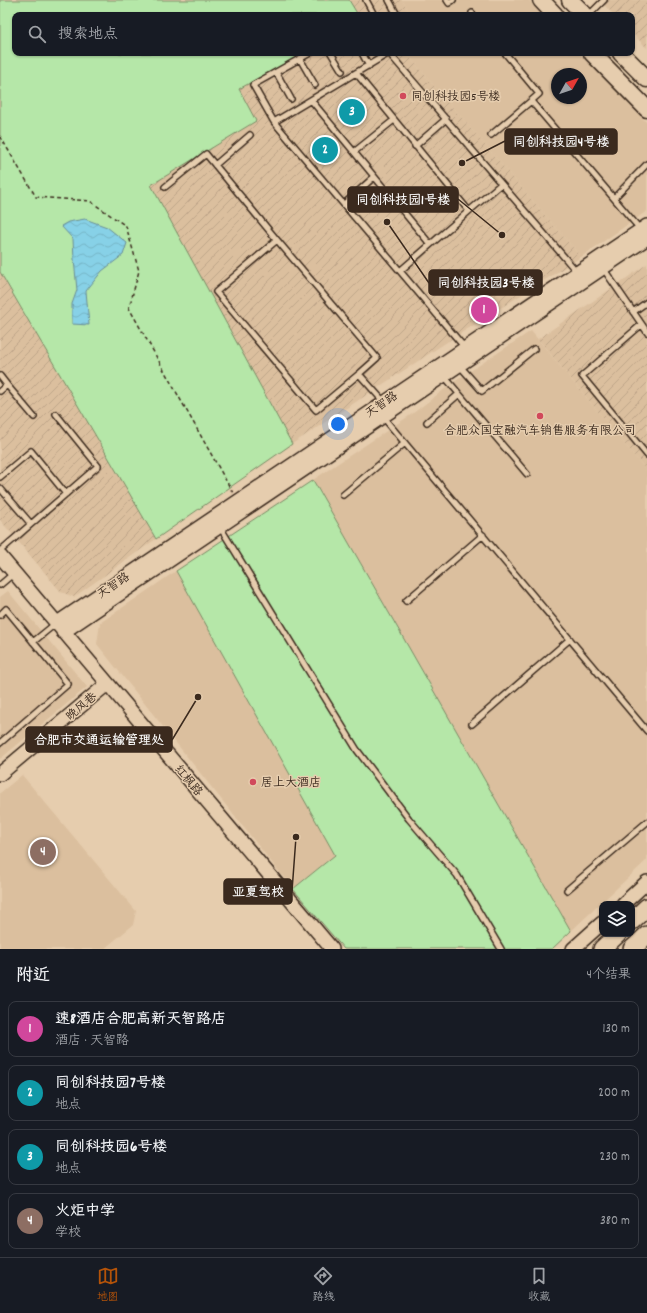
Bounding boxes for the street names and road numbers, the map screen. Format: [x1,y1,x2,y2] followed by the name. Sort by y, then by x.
[362,388,402,422] street label: 天智路
[94,569,134,603] street label: 天智路
[63,689,101,725] street label: 晚风巷
[170,762,206,800] street label: 红枫路

